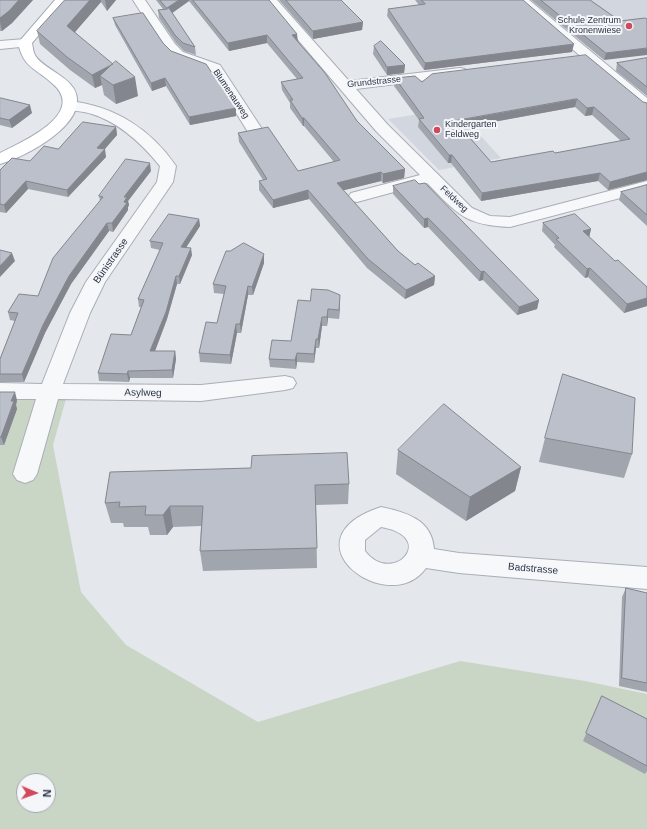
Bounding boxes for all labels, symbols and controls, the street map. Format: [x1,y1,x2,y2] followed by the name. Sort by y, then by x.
[557,16,621,37] place label: Schule Zentrum Kronenwiese
[624,21,634,31] marker: Schule Zentrum Kronenwiese
[211,67,251,121] street label: Blumenauweg
[347,74,401,90] street label: Grundstrasse
[445,120,497,141] place label: Kindergarten Feldweg
[432,125,442,135] marker: Kindergarten Feldweg
[438,183,470,215] street label: Feldweg
[91,236,131,286] street label: Bünistrasse
[124,387,162,399] street label: Asylweg
[508,561,558,577] street label: Badstrasse
[16,773,56,813] north arrow
[41,789,53,798] text: N

